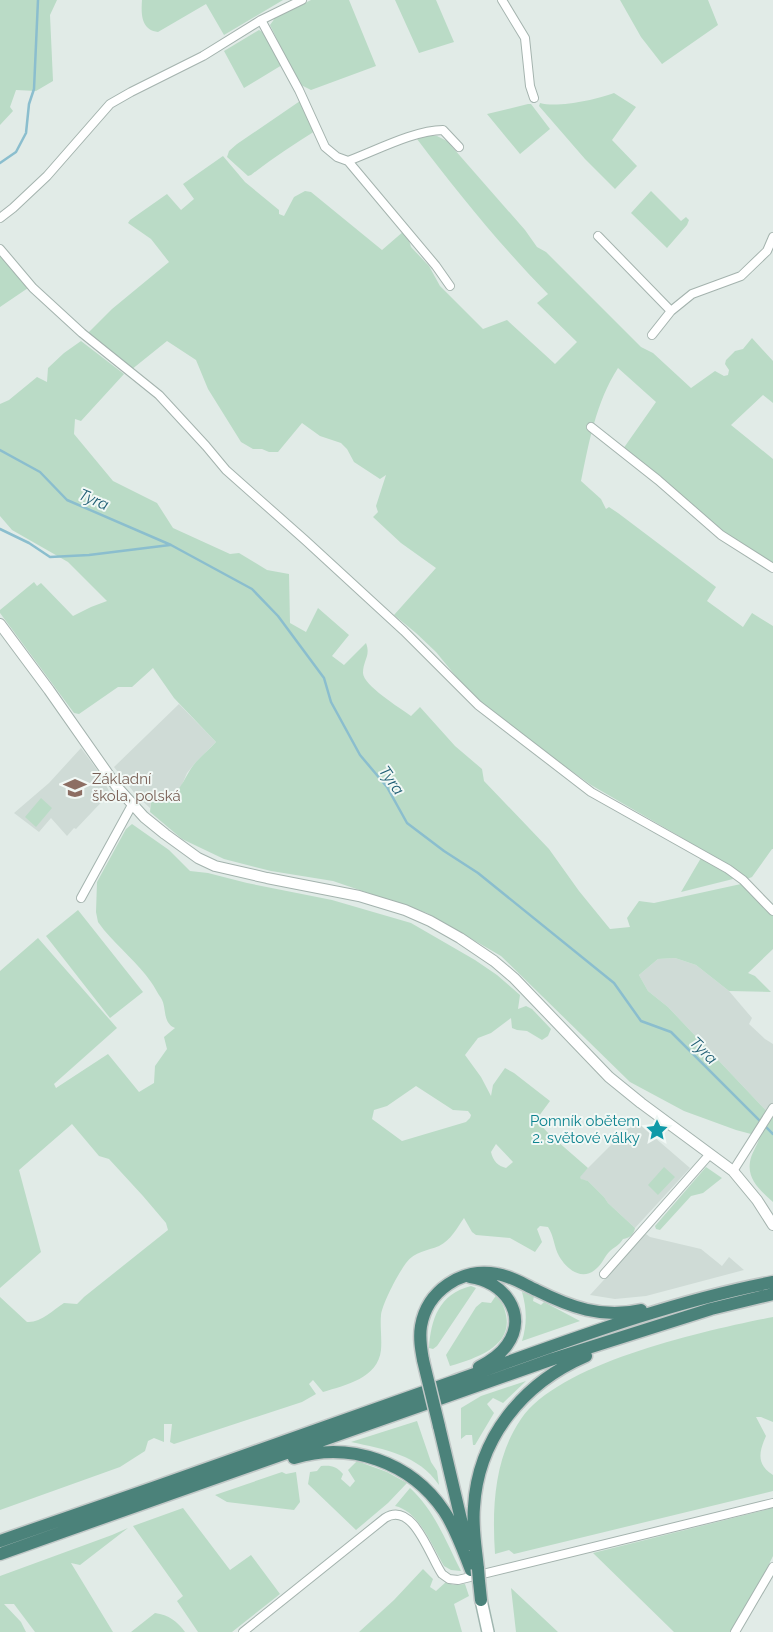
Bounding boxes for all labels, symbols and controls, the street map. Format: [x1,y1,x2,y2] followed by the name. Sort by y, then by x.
[76,485,112,514] water label: Tyra
[375,762,408,799] water label: Tyra
[92,770,181,805] place label: Základní škola, polská
[62,775,88,801] school or university icon: Základní škola, polská
[686,1033,722,1068] water label: Tyra
[530,1112,640,1147] place label: Pomník obětem 2. světové války
[644,1117,670,1143] place icon: Pomník obětem 2. světové války

